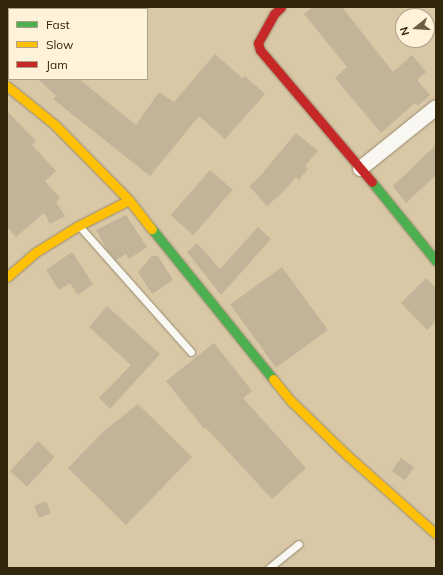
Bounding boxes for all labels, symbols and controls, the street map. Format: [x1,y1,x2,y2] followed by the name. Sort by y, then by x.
[8,8,148,80] legend
[395,8,435,48] north arrow
[46,17,70,32] text: Fast
[397,25,412,37] text: N
[46,37,74,52] text: Slow
[46,57,68,72] text: Jam

